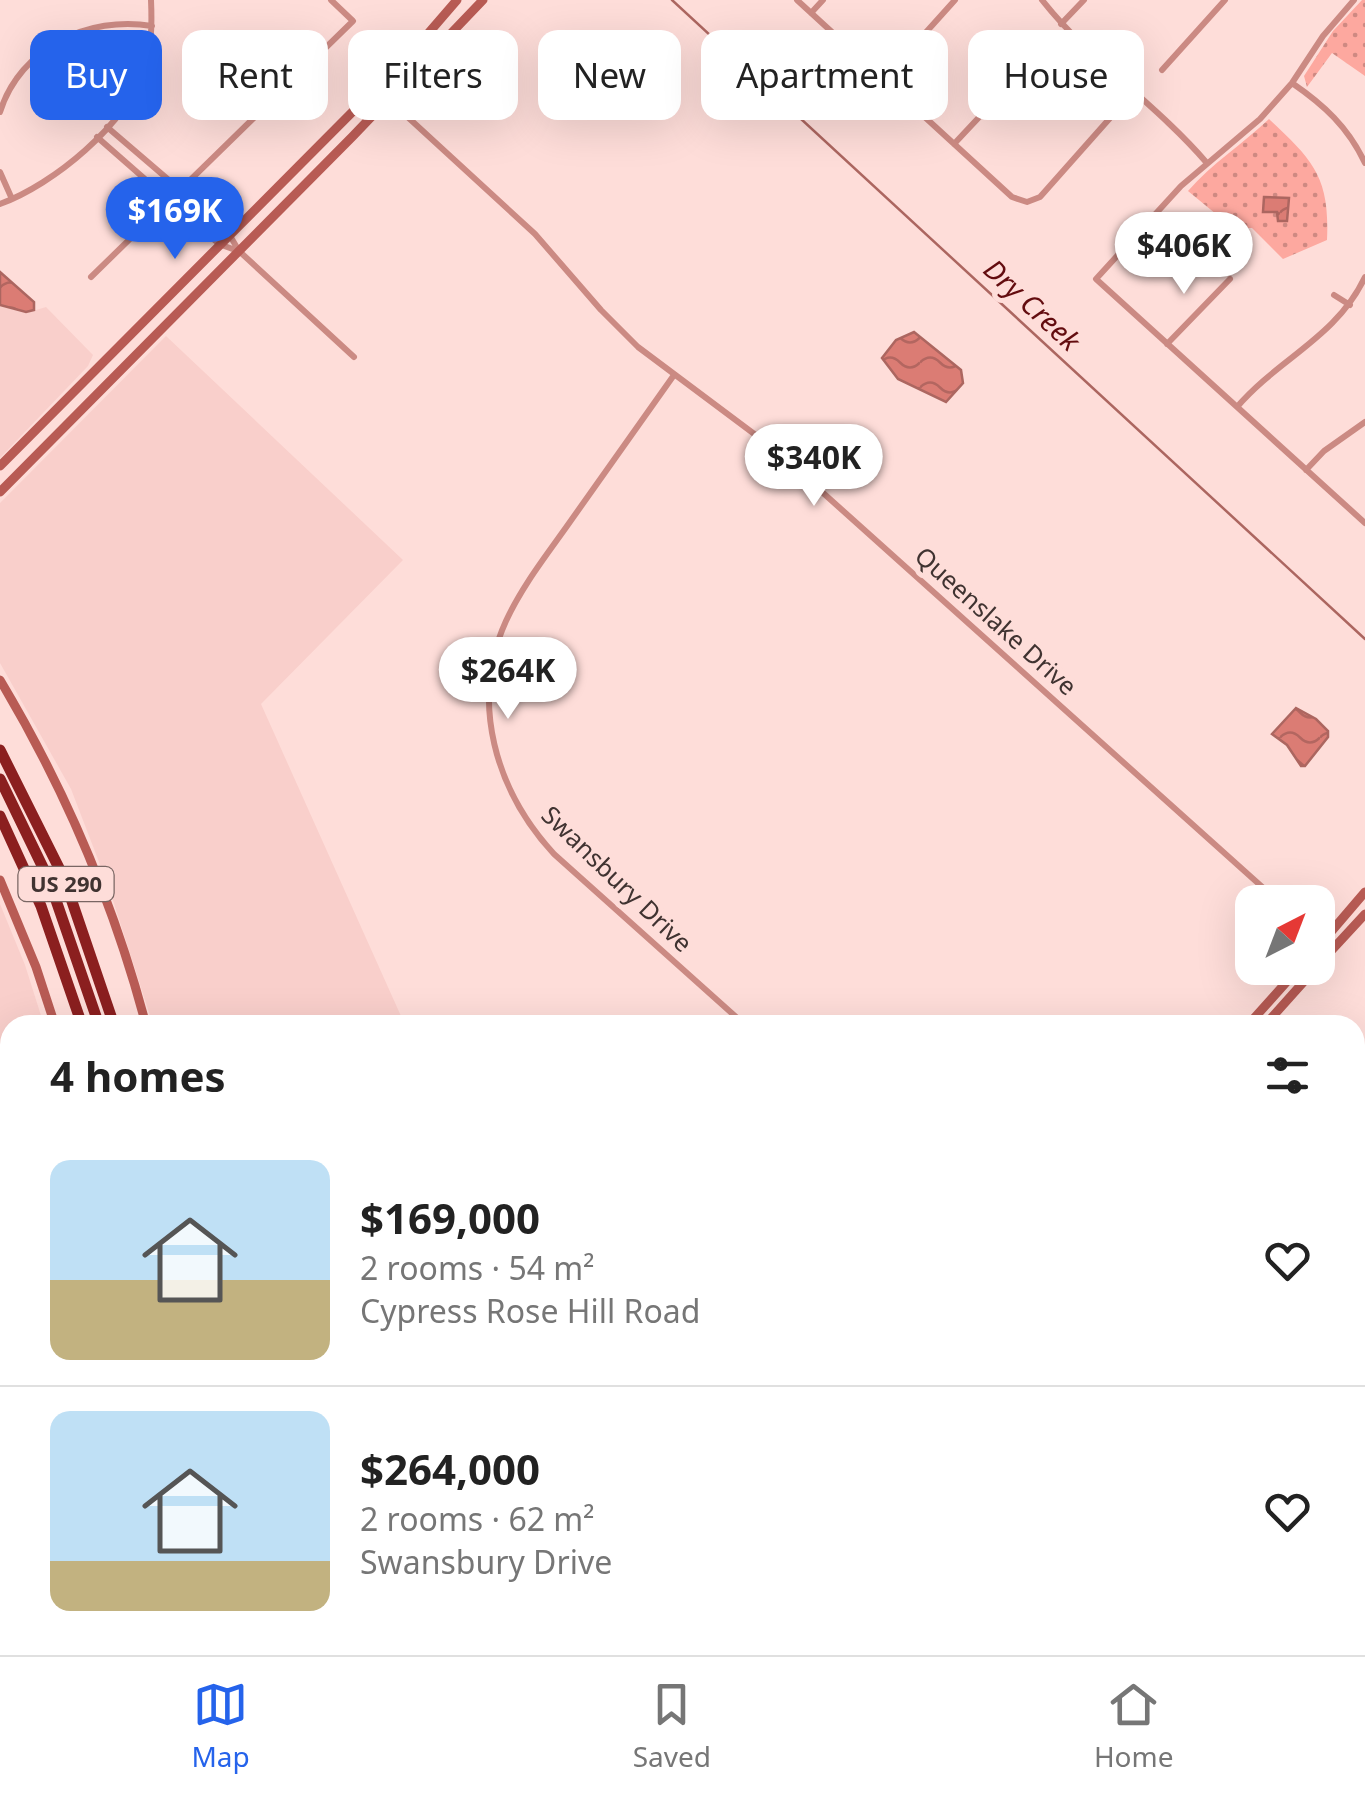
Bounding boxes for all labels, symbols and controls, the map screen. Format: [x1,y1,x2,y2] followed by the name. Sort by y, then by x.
[30,30,162,120] chip: Buy
[182,30,328,120] chip: Rent
[348,30,518,120] chip: Filters
[538,30,681,120] chip: New
[701,30,948,120] chip: Apartment
[968,30,1144,120] chip: House
[105,177,245,262] pin: $169K
[128,188,222,231] text: $169K
[1114,212,1254,297] pin: $406K
[1137,223,1231,266] text: $406K
[976,250,1090,360] water label: Dry Creek
[744,424,884,509] pin: $340K
[767,435,861,478] text: $340K
[908,538,1085,702] street label: Queenslake Drive
[438,637,578,722] pin: $264K
[461,648,555,691] text: $264K
[535,798,700,959] street label: Swansbury Drive
[18,867,114,901] road number: US 290
[1235,885,1335,985] north arrow
[1235,885,1335,985] map controls
[50,1047,226,1104] text: 4 homes
[1260,1048,1315,1103] icon: filters
[360,1189,540,1246] text: $169,000
[130,1200,250,1320] icon: home
[1260,1233,1315,1288] icon: heart
[360,1246,594,1289] text: 2 rooms · 54 m²
[360,1289,700,1332] text: Cypress Rose Hill Road
[360,1440,540,1497] text: $264,000
[130,1451,250,1571] icon: home
[1260,1484,1315,1539] icon: heart
[360,1497,594,1540] text: 2 rooms · 62 m²
[360,1540,612,1583] text: Swansbury Drive
[191,1677,250,1775] tab: Map
[633,1677,711,1775] tab: Saved
[1094,1677,1174,1775] tab: Home

